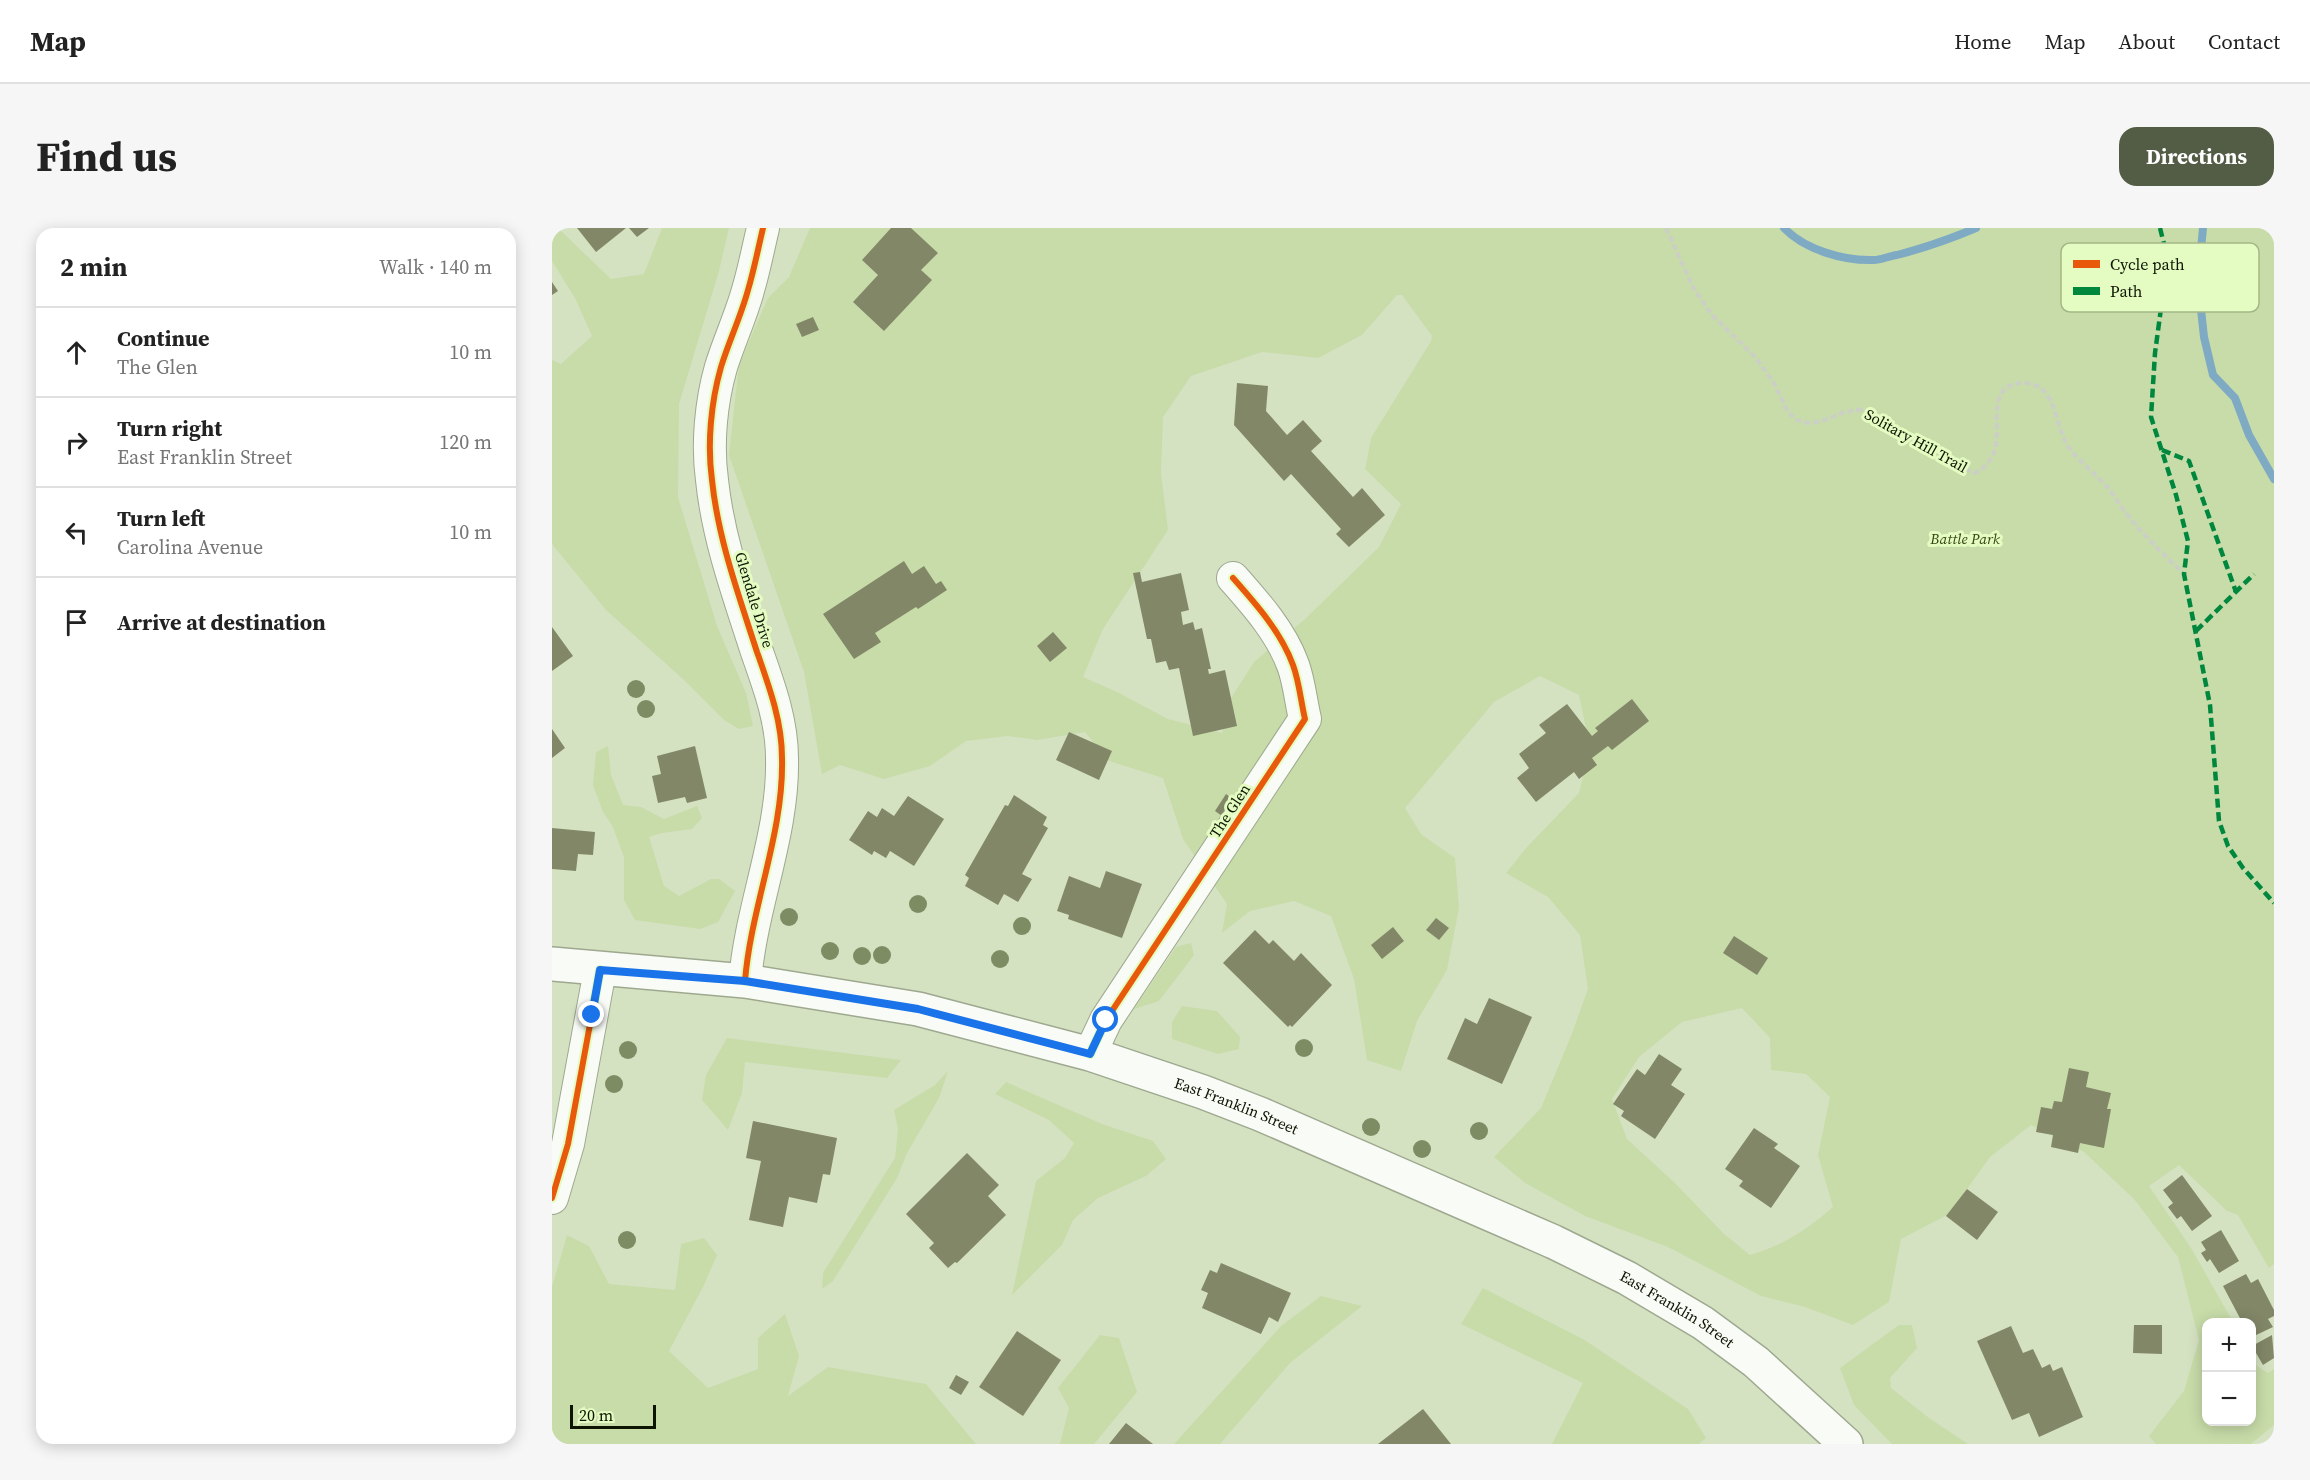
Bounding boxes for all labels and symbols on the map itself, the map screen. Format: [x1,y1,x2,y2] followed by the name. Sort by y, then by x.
[2061,243,2259,312] legend
[2110,253,2185,275] text: Cycle path
[2110,280,2143,302] text: Path
[1861,404,1972,478] street label: Solitary Hill Trail
[1929,528,2001,549] park label: Battle Park
[730,549,779,651] street label: Glendale Drive
[1204,780,1255,842] street label: The Glen
[578,1001,604,1027] route end
[1092,1006,1118,1032] route start
[1172,1072,1302,1139] street label: East Franklin Street
[1616,1265,1739,1353] street label: East Franklin Street
[570,1402,656,1430] scale bar

